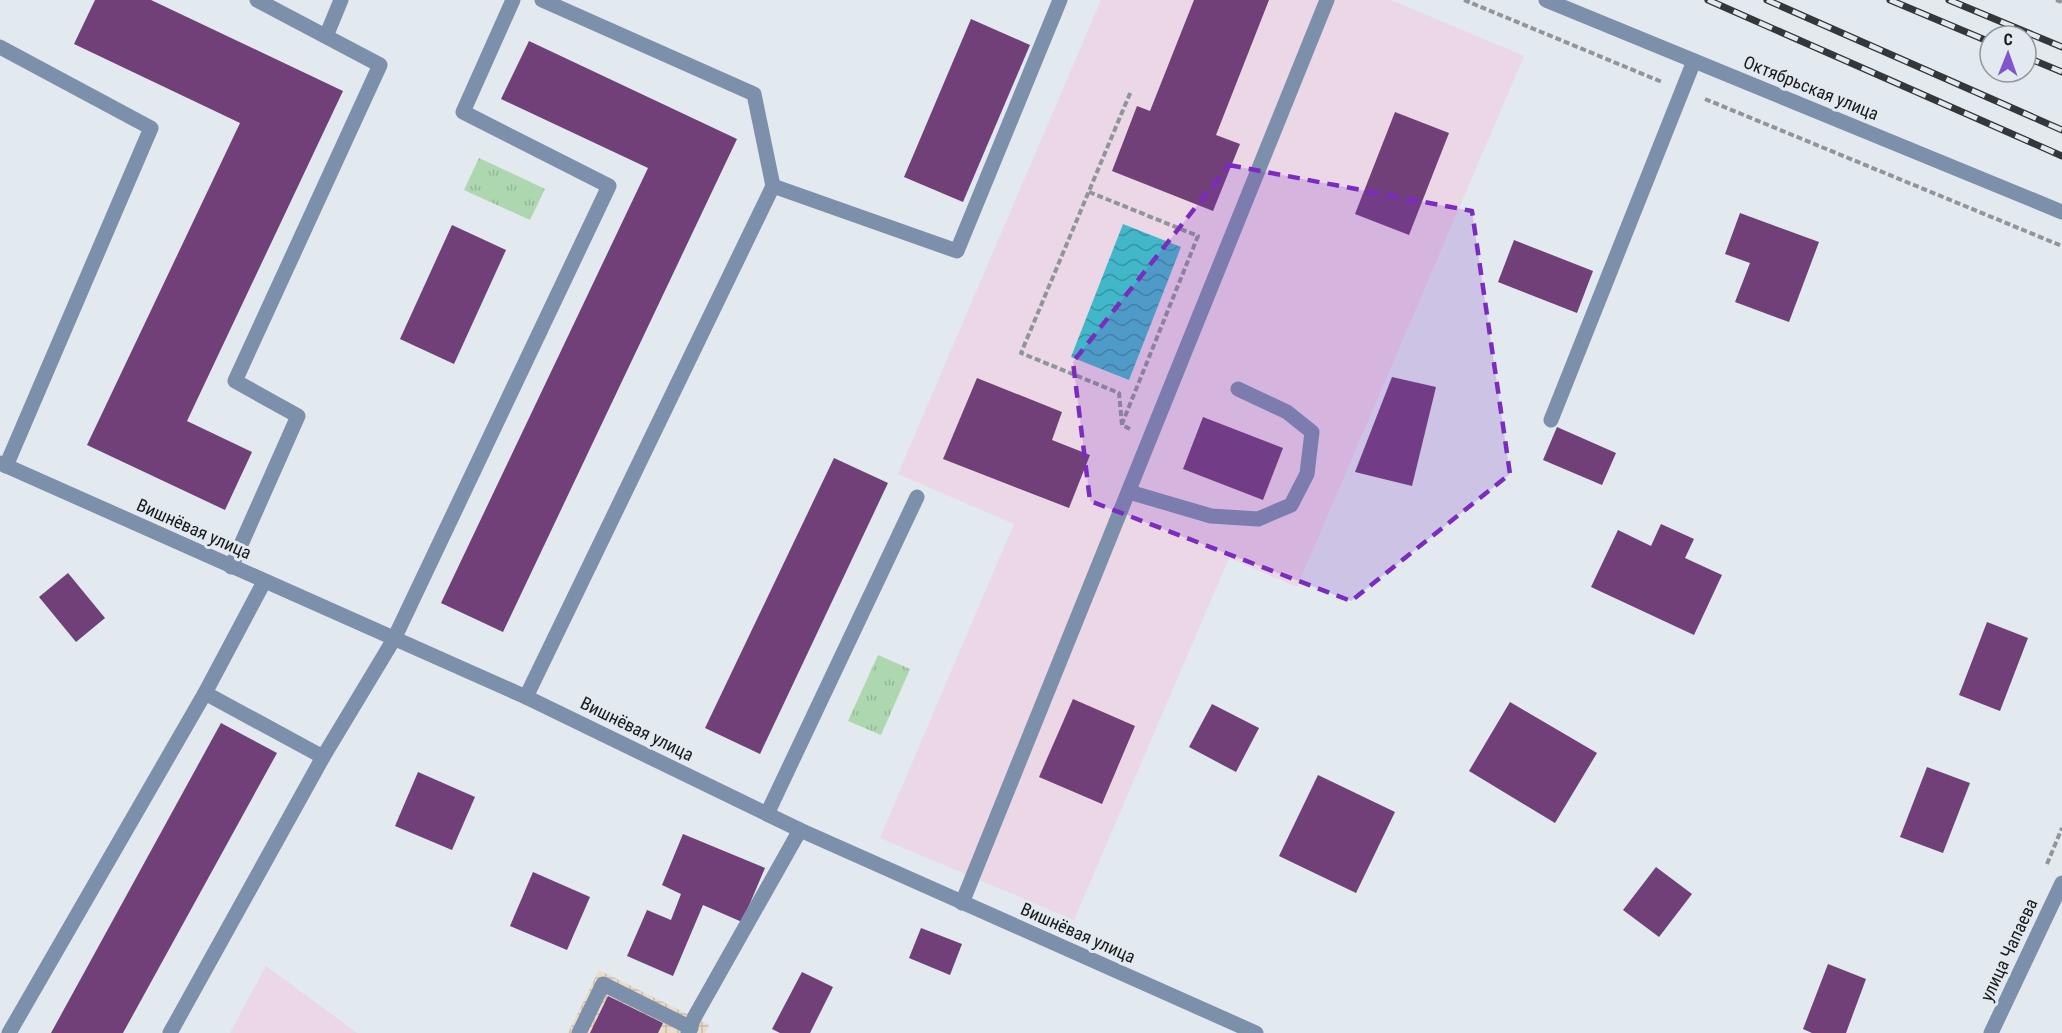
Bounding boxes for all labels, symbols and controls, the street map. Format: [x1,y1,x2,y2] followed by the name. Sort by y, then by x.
[1978,24,2038,84] north arrow
[2004,30,2013,49] text: С
[1741,51,1882,124] street label: Октябрьская улица
[134,494,255,563] street label: Вишнёвая улица
[577,692,697,765] street label: Вишнёвая улица
[1976,895,2042,1005] street label: улица Чапаева
[1018,898,1139,967] street label: Вишнёвая улица

